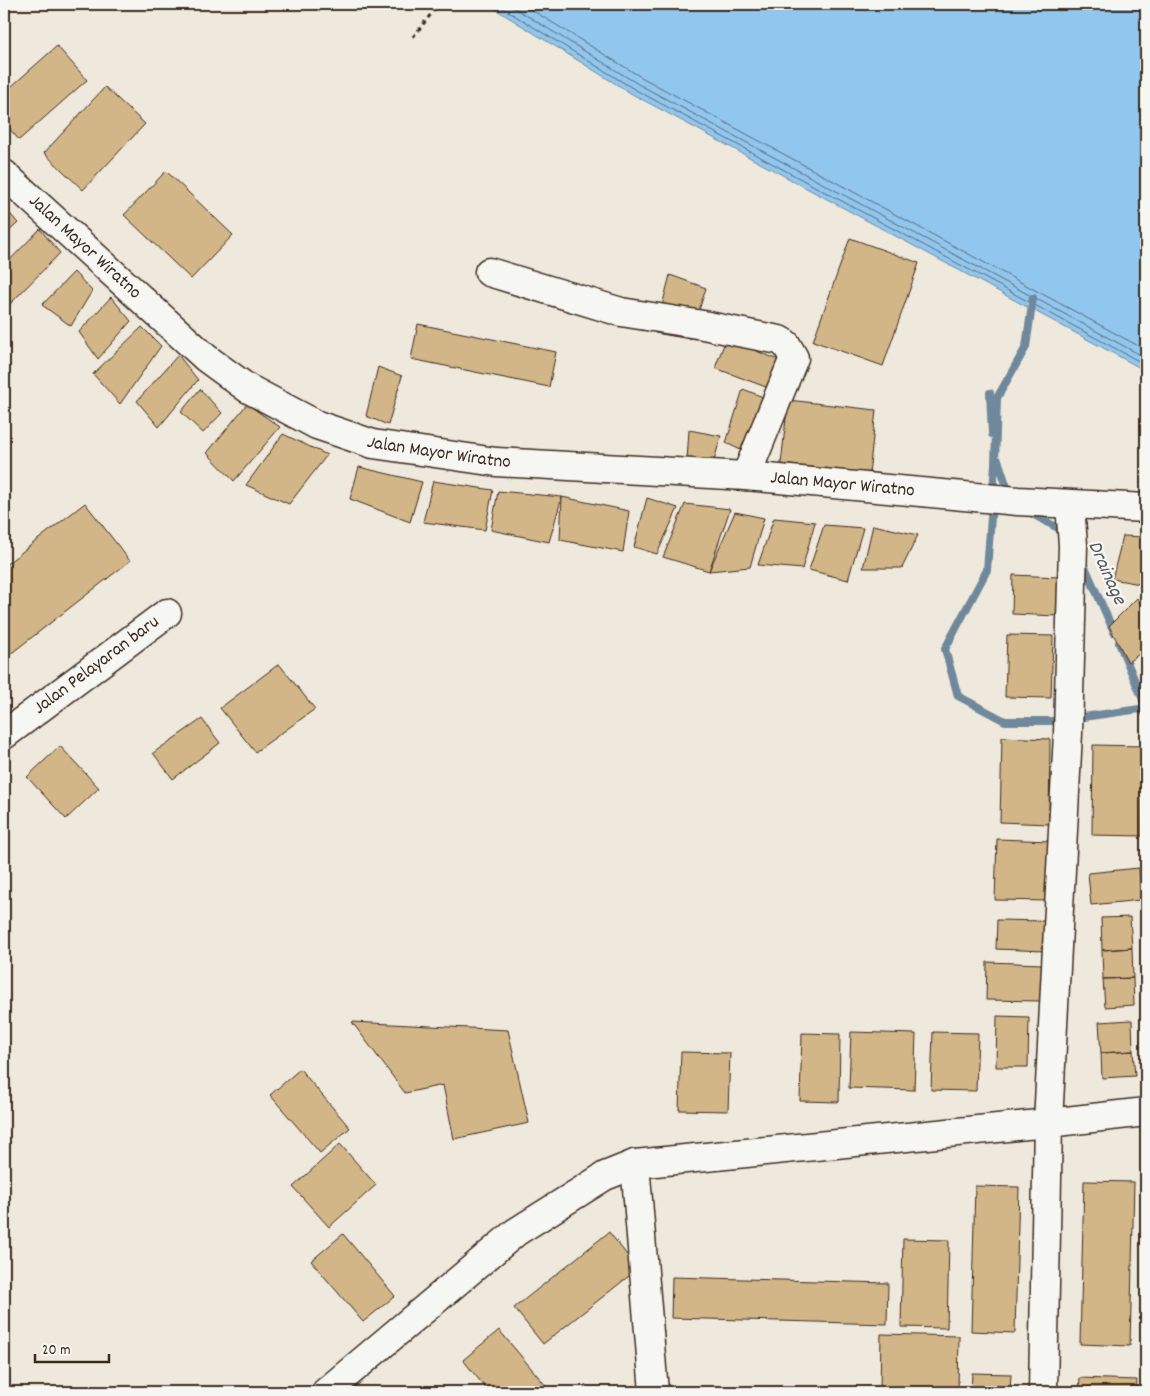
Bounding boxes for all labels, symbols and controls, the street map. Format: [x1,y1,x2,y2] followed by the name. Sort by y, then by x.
[22,189,147,306] street label: Jalan Mayor Wiratno
[363,429,511,476] street label: Jalan Mayor Wiratno
[769,465,916,505] street label: Jalan Mayor Wiratno
[1080,537,1133,610] water label: Drainage
[28,609,165,722] street label: Jalan Pelayaran baru
[35,1331,109,1363] scale bar
[42,1340,70,1362] text: 20 m

